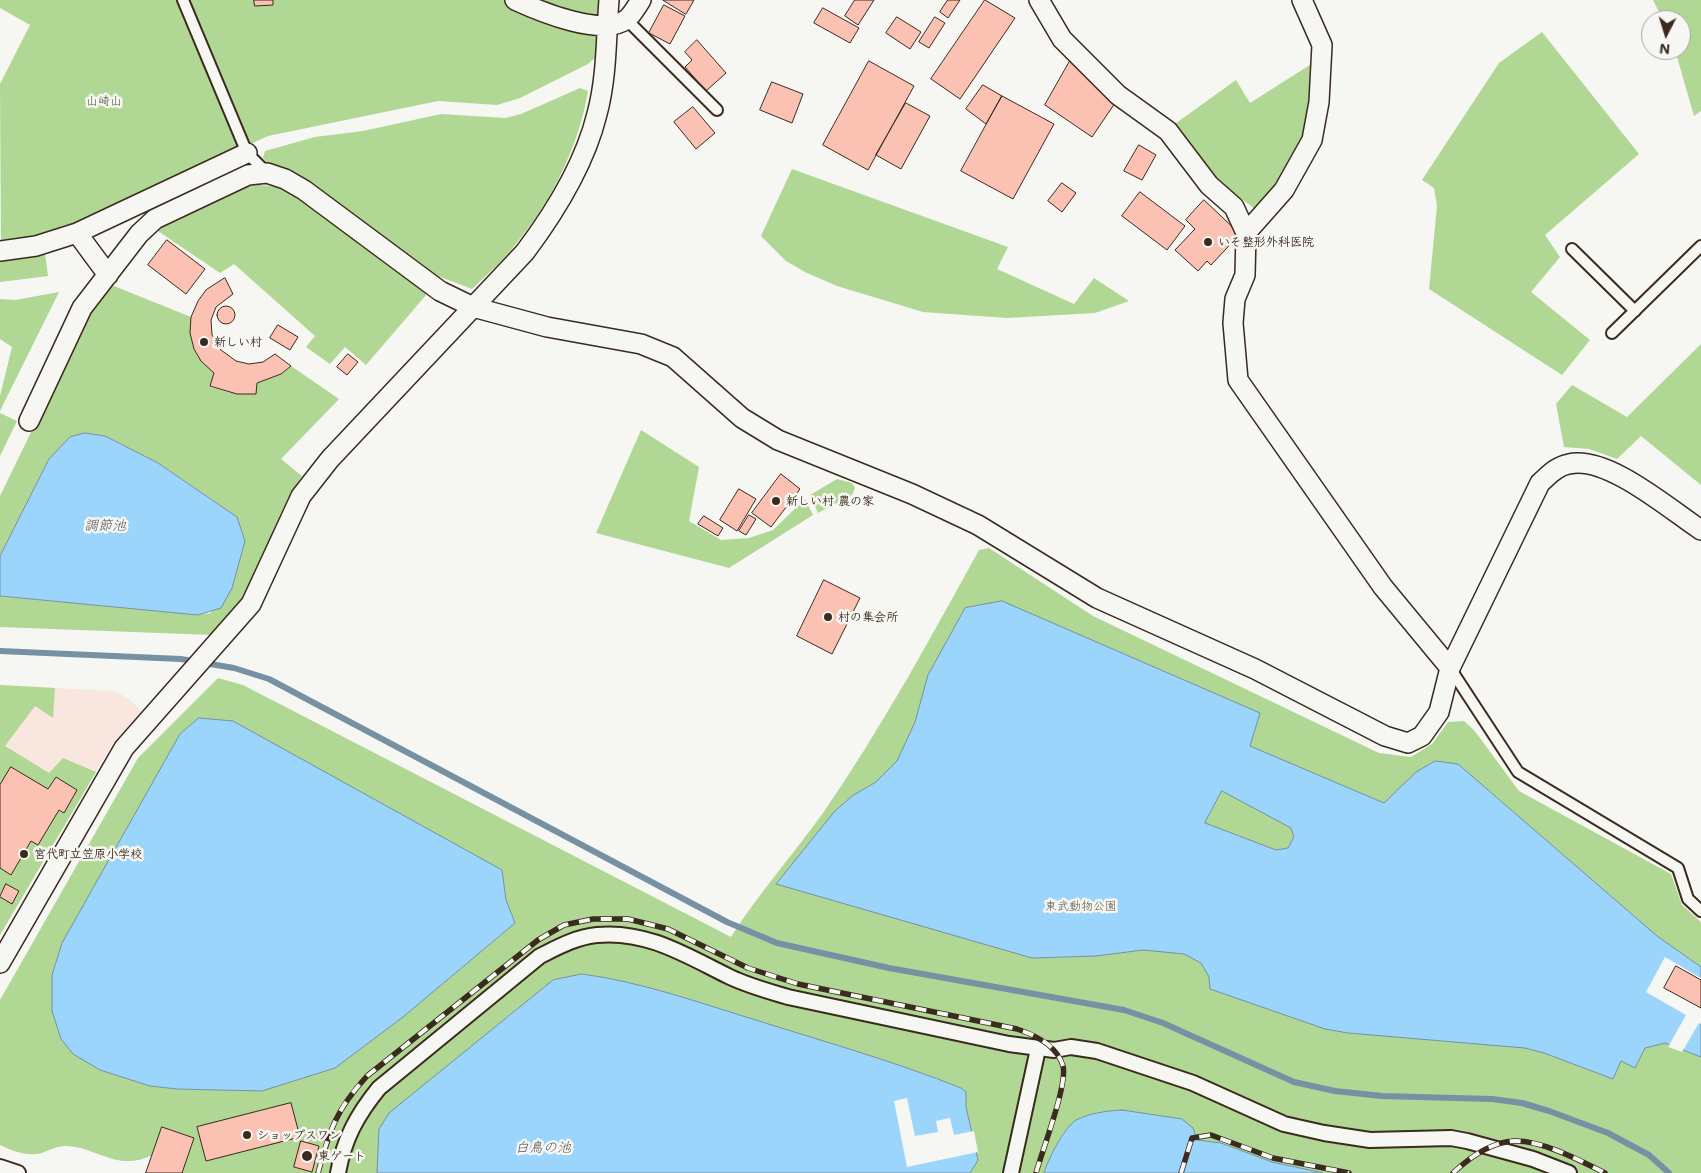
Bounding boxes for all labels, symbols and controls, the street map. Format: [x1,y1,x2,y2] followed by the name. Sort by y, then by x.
[1641,10,1691,60] north arrow
[1659,40,1671,59] text: N
[86,94,122,108] park label: 山崎山
[1218,235,1314,249] place label: いそ整形外科医院
[1202,236,1214,248] marker: いそ整形外科医院
[214,335,262,349] place label: 新しい村
[198,336,210,348] marker: 新しい村
[786,494,874,508] place label: 新しい村 農の家
[770,495,782,507] marker: 新しい村 農の家
[84,518,126,534] water label: 調節池
[838,610,898,624] place label: 村の集会所
[822,611,834,623] marker: 村の集会所
[34,847,142,861] place label: 宮代町立笠原小学校
[18,848,30,860] marker: 宮代町立笠原小学校
[1045,899,1117,913] park label: 東武動物公園
[257,1128,341,1142] place label: ショップスワン
[241,1129,253,1141] marker: ショップスワン
[515,1140,571,1156] water label: 白鳥の池
[300,1149,314,1163] marker: 東ゲート
[318,1149,366,1163] place label: 東ゲート

